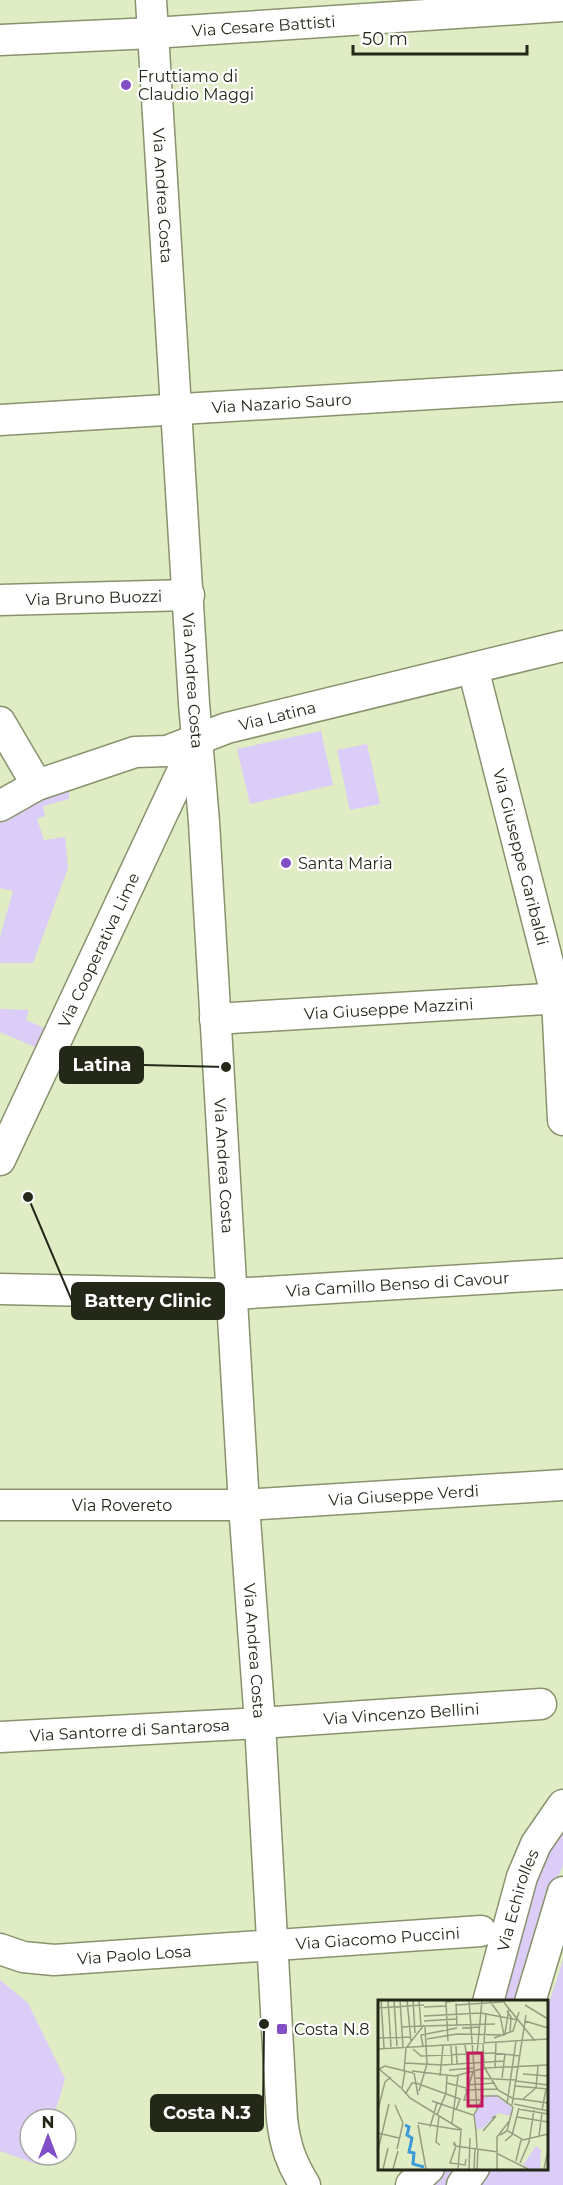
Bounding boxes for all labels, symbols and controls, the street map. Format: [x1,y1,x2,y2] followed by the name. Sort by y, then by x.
[191,12,336,40] street label: Via Cesare Battisti
[353,18,527,56] scale bar
[362,28,408,50] text: 50 m
[138,67,254,104] place label: Fruttiamo di Claudio Maggi
[119,78,133,92] marker: Fruttiamo di Claudio Maggi
[149,127,177,264] street label: Via Andrea Costa
[211,389,352,417] street label: Via Nazario Sauro
[25,586,163,609] street label: Via Bruno Buozzi
[179,612,207,749] street label: Via Andrea Costa
[237,697,318,734] street label: Via Latina
[490,767,553,947] street label: Via Giuseppe Garibaldi
[298,854,393,873] place label: Santa Maria
[279,856,293,870] marker: Santa Maria
[54,869,143,1030] street label: Via Cooperativa Lime
[303,994,474,1023] street label: Via Giuseppe Mazzini
[60,1047,143,1083] callout: Latina
[73,1054,131,1076] text: Latina
[211,1097,238,1234] street label: Via Andrea Costa
[285,1268,510,1300] street label: Via Camillo Benso di Cavour
[72,1283,224,1319] callout: Battery Clinic
[84,1290,212,1312] text: Battery Clinic
[328,1481,480,1509] street label: Via Giuseppe Verdi
[72,1496,172,1515] street label: Via Rovereto
[240,1582,269,1719] street label: Via Andrea Costa
[323,1699,480,1728] street label: Via Vincenzo Bellini
[29,1715,230,1745] street label: Via Santorre di Santarosa
[493,1846,542,1953] street label: Via Echirolles
[295,1923,461,1953] street label: Via Giacomo Puccini
[76,1941,192,1968] street label: Via Paolo Losa
[378,2000,548,2170] inset map
[294,2020,369,2039] place label: Costa N.8
[275,2022,289,2036] marker: Costa N.8
[151,2095,263,2131] callout: Costa N.3
[163,2102,251,2124] text: Costa N.3
[18,2107,78,2167] north arrow
[42,2113,54,2132] text: N

